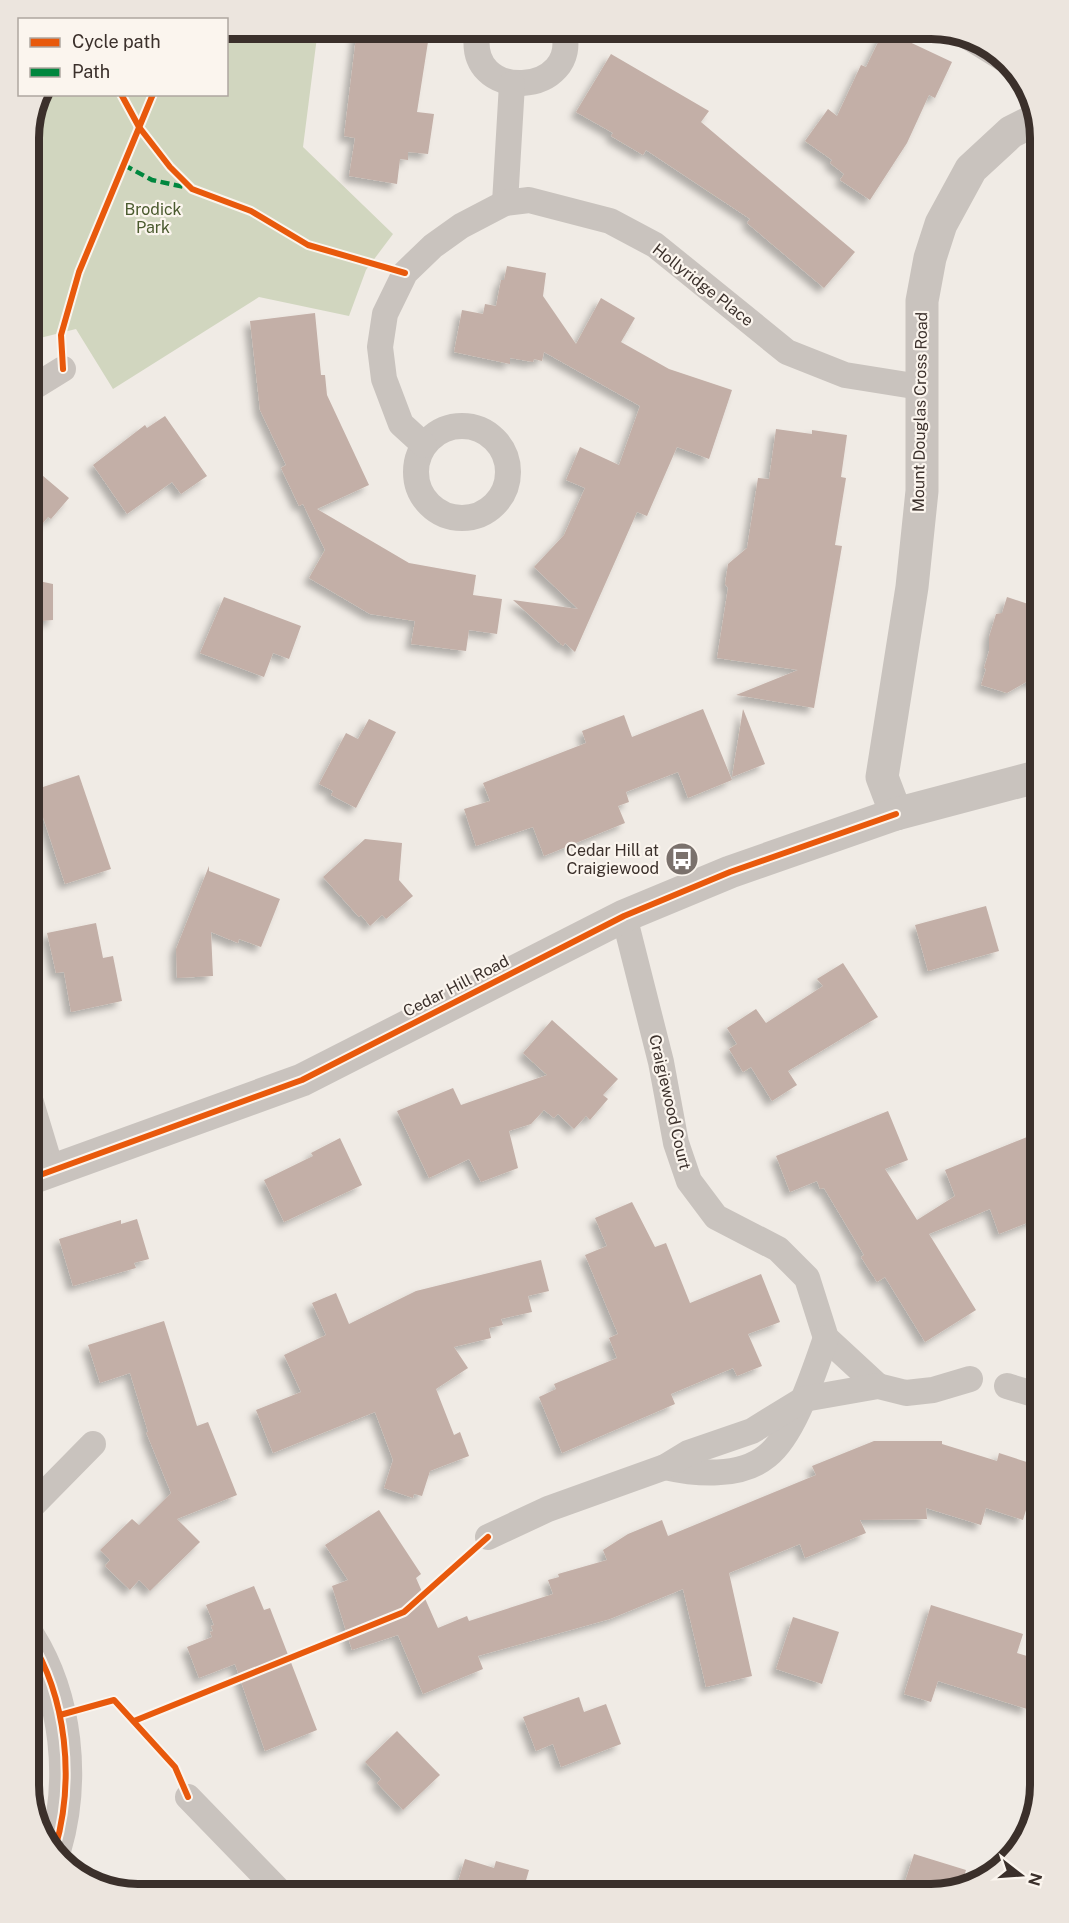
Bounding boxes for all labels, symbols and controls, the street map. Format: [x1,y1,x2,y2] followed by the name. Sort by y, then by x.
[18,18,228,96] legend
[72,31,161,52] text: Cycle path
[72,61,110,82] text: Path
[124,200,182,237] park label: Brodick Park
[649,240,757,330] street label: Hollyridge Place
[909,312,931,512] street label: Mount Douglas Cross Road
[566,841,659,878] place label: Cedar Hill at Craigiewood
[664,841,700,877] bus stop icon: Cedar Hill at Craigiewood
[400,951,512,1021] street label: Cedar Hill Road
[645,1033,695,1171] street label: Craigiewood Court
[991,1845,1051,1905] north arrow
[1024,1870,1046,1888] text: N

